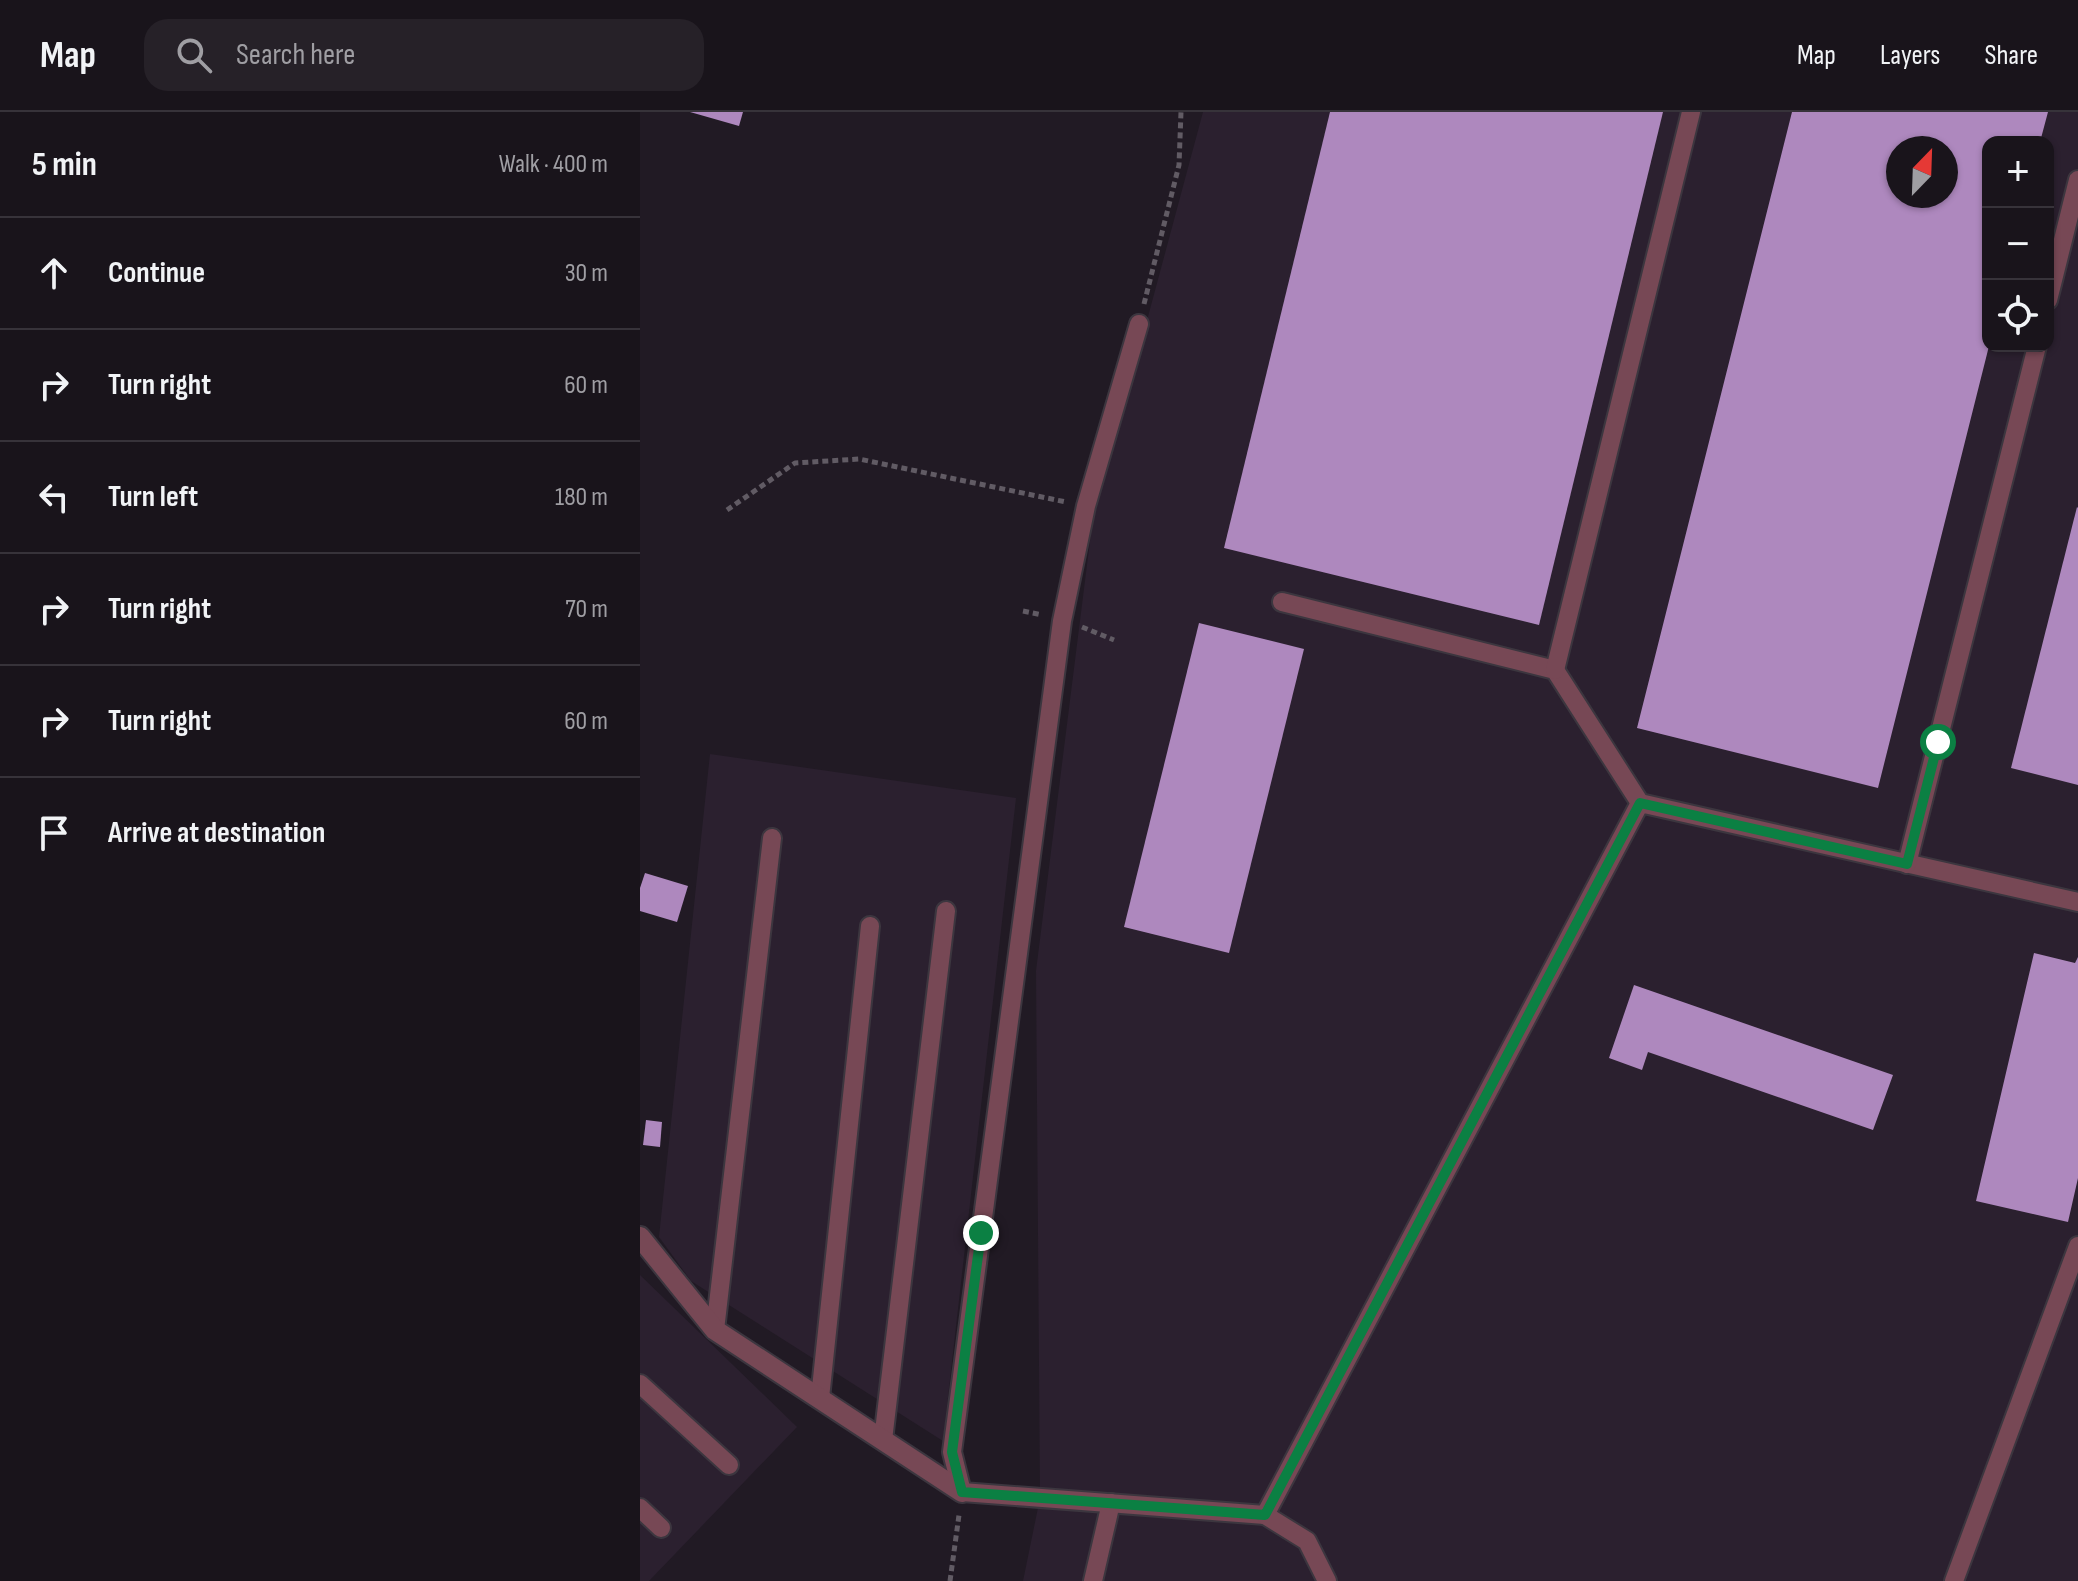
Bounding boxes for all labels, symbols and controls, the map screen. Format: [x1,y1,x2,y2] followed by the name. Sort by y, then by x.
[144,19,704,91] search box
[40,33,96,78] text: Map
[172,33,216,77] icon: search
[236,37,355,73] text: Search here
[1797,39,1836,72] text: Map
[1880,39,1940,72] text: Layers
[1984,39,2038,72] text: Share
[1886,136,1958,208] north arrow
[1982,136,2054,352] map controls
[1982,136,2054,208] button: +
[32,144,97,185] text: 5 min
[499,149,608,180] text: Walk · 400 m
[1982,208,2054,280] button: −
[32,251,76,295] icon: ahead
[108,255,205,291] text: Continue
[565,258,608,289] text: 30 m
[1982,280,2054,352] button: locate
[32,363,76,407] icon: right
[108,367,211,403] text: Turn right
[564,370,608,401] text: 60 m
[32,475,76,519] icon: left
[108,479,198,515] text: Turn left
[555,482,608,513] text: 180 m
[32,587,76,631] icon: right
[108,591,211,627] text: Turn right
[565,594,608,625] text: 70 m
[32,699,76,743] icon: right
[108,703,211,739] text: Turn right
[564,706,608,737] text: 60 m
[1920,724,1956,760] route start
[32,811,76,855] icon: arrive
[108,815,325,851] text: Arrive at destination
[963,1215,999,1251] route end

